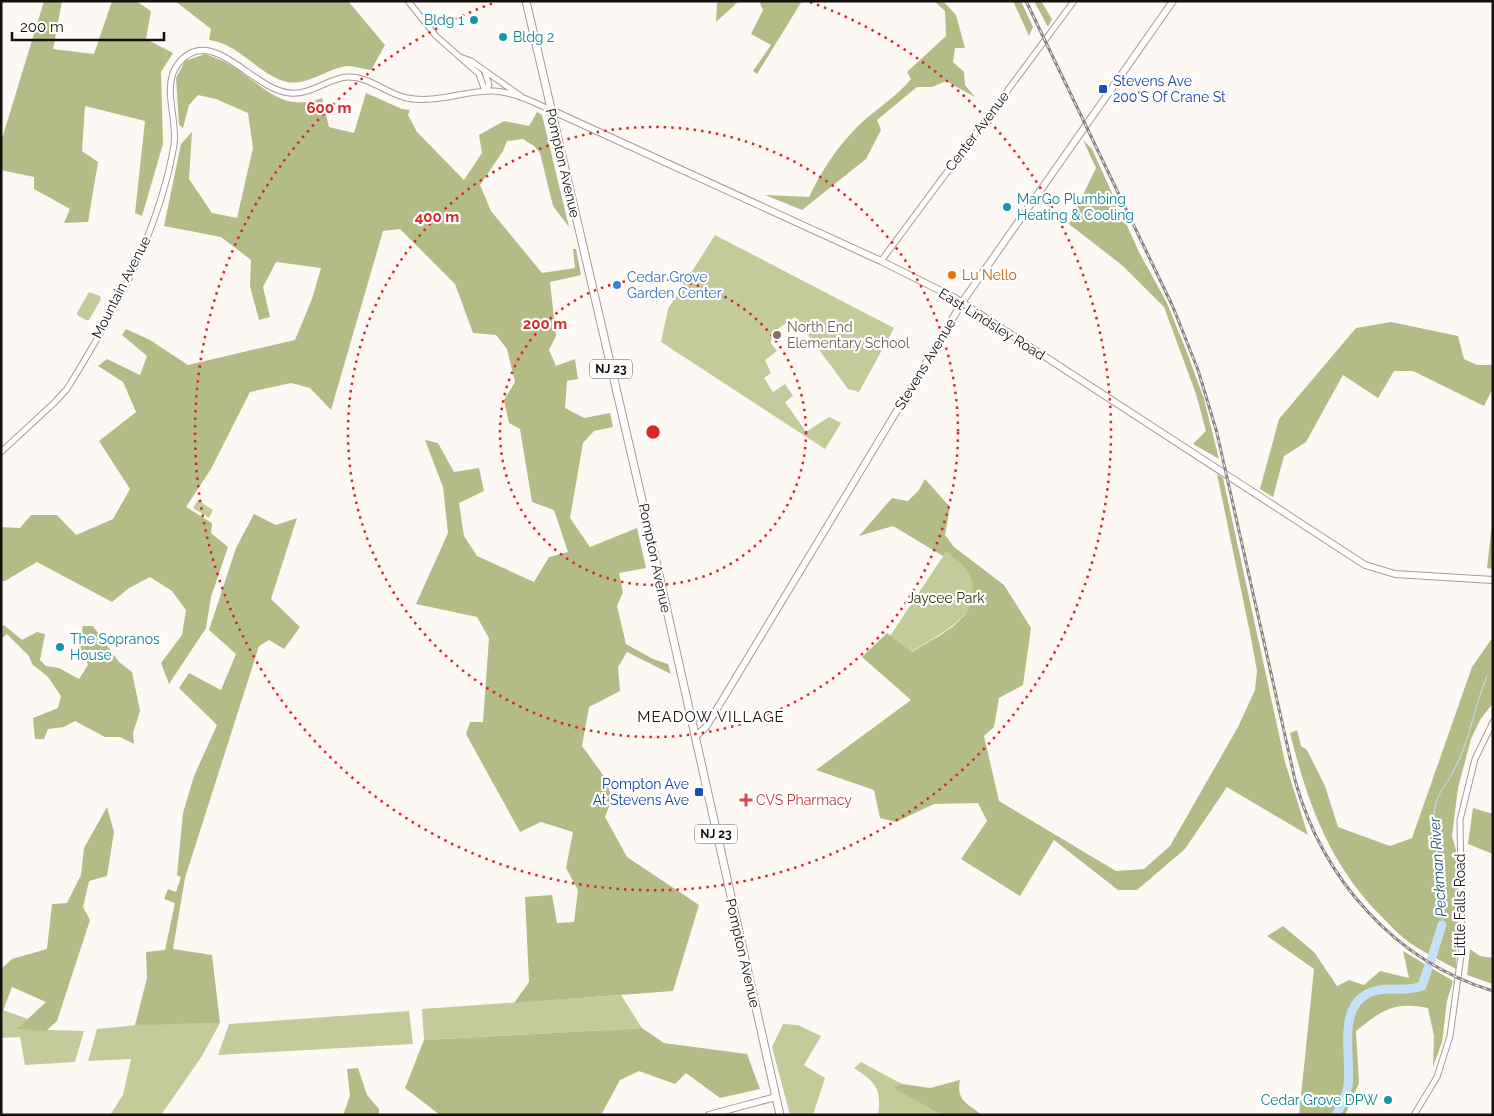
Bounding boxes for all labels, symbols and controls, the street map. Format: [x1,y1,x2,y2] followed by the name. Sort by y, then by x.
[12,10,165,42] scale bar
[424,12,464,28] place label: Bldg 1
[468,14,480,26] marker: Bldg 1
[20,18,64,36] text: 200 m
[513,29,554,45] place label: Bldg 2
[497,31,509,43] marker: Bldg 2
[1113,73,1226,105] place label: Stevens Ave 200'S Of Crane St
[1097,83,1109,95] marker: Stevens Ave 200'S Of Crane St
[942,88,1012,174] street label: Center Avenue
[306,99,352,117] text: 600 m
[543,107,583,219] street label: Pompton Avenue
[1017,191,1134,223] place label: MarGo Plumbing Heating & Cooling
[1001,201,1013,213] marker: MarGo Plumbing Heating & Cooling
[415,208,459,226] text: 400 m
[88,233,154,341] street label: Mountain Avenue
[962,267,1017,283] place label: Lu Nello
[627,269,722,301] place label: Cedar Grove Garden Center
[946,269,958,281] marker: Lu Nello
[611,279,623,291] marker: Cedar Grove Garden Center
[936,285,1048,363] street label: East Lindsley Road
[523,315,567,333] text: 200 m
[891,315,959,413] street label: Stevens Avenue
[787,319,910,351] place label: North End Elementary School
[771,329,783,341] marker: North End Elementary School
[590,359,632,378] road number: NJ 23
[644,423,662,441] centre of rings
[636,502,674,614] street label: Pompton Avenue
[907,590,985,606] park label: Jaycee Park
[70,631,160,663] place label: The Sopranos House
[54,641,66,653] marker: The Sopranos House
[637,708,785,726] district label: MEADOW VILLAGE
[593,776,689,808] place label: Pompton Ave At Stevens Ave
[693,786,705,798] marker: Pompton Ave At Stevens Ave
[756,792,852,808] place label: CVS Pharmacy
[740,794,752,806] marker: CVS Pharmacy
[1425,816,1450,918] water label: Peckman River
[695,824,737,844] road number: NJ 23
[1452,854,1468,956] street label: Little Falls Road
[723,897,763,1009] street label: Pompton Avenue
[1261,1092,1378,1108] place label: Cedar Grove DPW
[1382,1094,1394,1106] marker: Cedar Grove DPW

